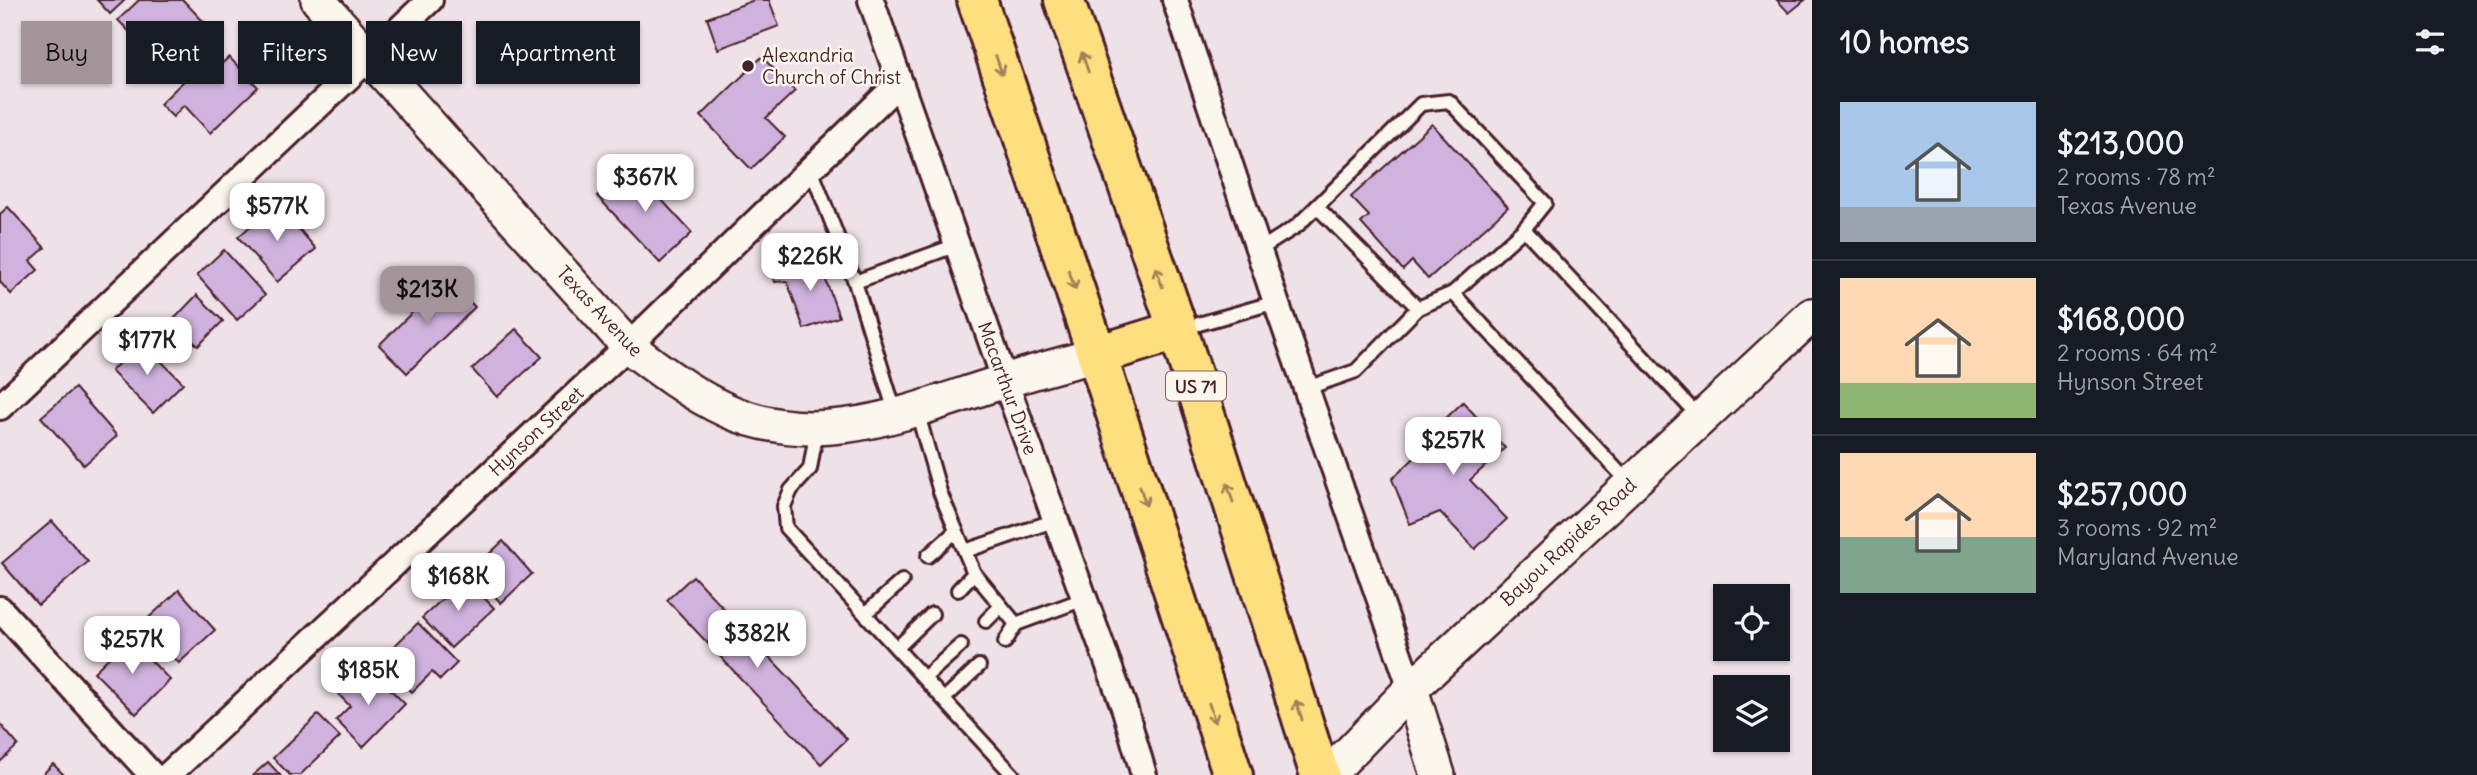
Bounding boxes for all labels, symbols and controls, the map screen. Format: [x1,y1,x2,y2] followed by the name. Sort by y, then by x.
[21,21,112,84] chip: Buy
[126,21,224,84] chip: Rent
[238,21,352,84] chip: Filters
[366,21,462,84] chip: New
[476,21,640,84] chip: Apartment
[1840,23,1969,61] text: 10 homes
[2411,23,2449,61] icon: filters
[762,43,901,89] place label: Alexandria Church of Christ
[1078,51,1091,73] one-way arrow
[994,53,1006,75] one-way arrow
[740,58,756,74] marker: Alexandria Church of Christ
[2057,124,2185,162] text: $213,000
[1896,130,1980,214] icon: home
[596,154,694,214] pin: $367K
[613,162,677,191] text: $367K
[2057,162,2216,191] text: 2 rooms · 78 m²
[228,184,326,243] pin: $577K
[246,191,308,220] text: $577K
[2057,191,2197,220] text: Texas Avenue
[761,233,859,293] pin: $226K
[777,241,843,270] text: $226K
[552,261,648,361] street label: Texas Avenue
[378,266,476,326] pin: $213K
[1152,267,1164,289] one-way arrow
[1067,269,1079,291] one-way arrow
[396,274,458,303] text: $213K
[2057,300,2185,338] text: $168,000
[1896,306,1980,390] icon: home
[98,318,196,377] pin: $177K
[973,318,1043,458] street label: Macarthur Drive
[118,325,176,354] text: $177K
[2057,338,2218,367] text: 2 rooms · 64 m²
[2057,367,2203,396] text: Hynson Street
[1166,372,1226,400] road number: US 71
[484,381,588,481] street label: Hynson Street
[1404,418,1502,477] pin: $257K
[1421,425,1485,454] text: $257K
[1495,473,1641,611] street label: Bayou Rapides Road
[2057,475,2188,513] text: $257,000
[1896,481,1980,565] icon: home
[1223,483,1235,505] one-way arrow
[1137,485,1150,507] one-way arrow
[2057,513,2217,542] text: 3 rooms · 92 m²
[2057,542,2239,571] text: Maryland Avenue
[409,554,507,613] pin: $168K
[427,561,489,590] text: $168K
[1713,584,1790,752] map controls
[1713,584,1790,661] button: locate
[708,610,806,670] pin: $382K
[83,616,181,676] pin: $257K
[724,618,790,647] text: $382K
[100,624,164,653] text: $257K
[319,648,417,707] pin: $185K
[337,655,399,684] text: $185K
[1713,675,1790,752] button: layers
[1292,699,1305,721] one-way arrow
[1207,702,1220,724] one-way arrow

